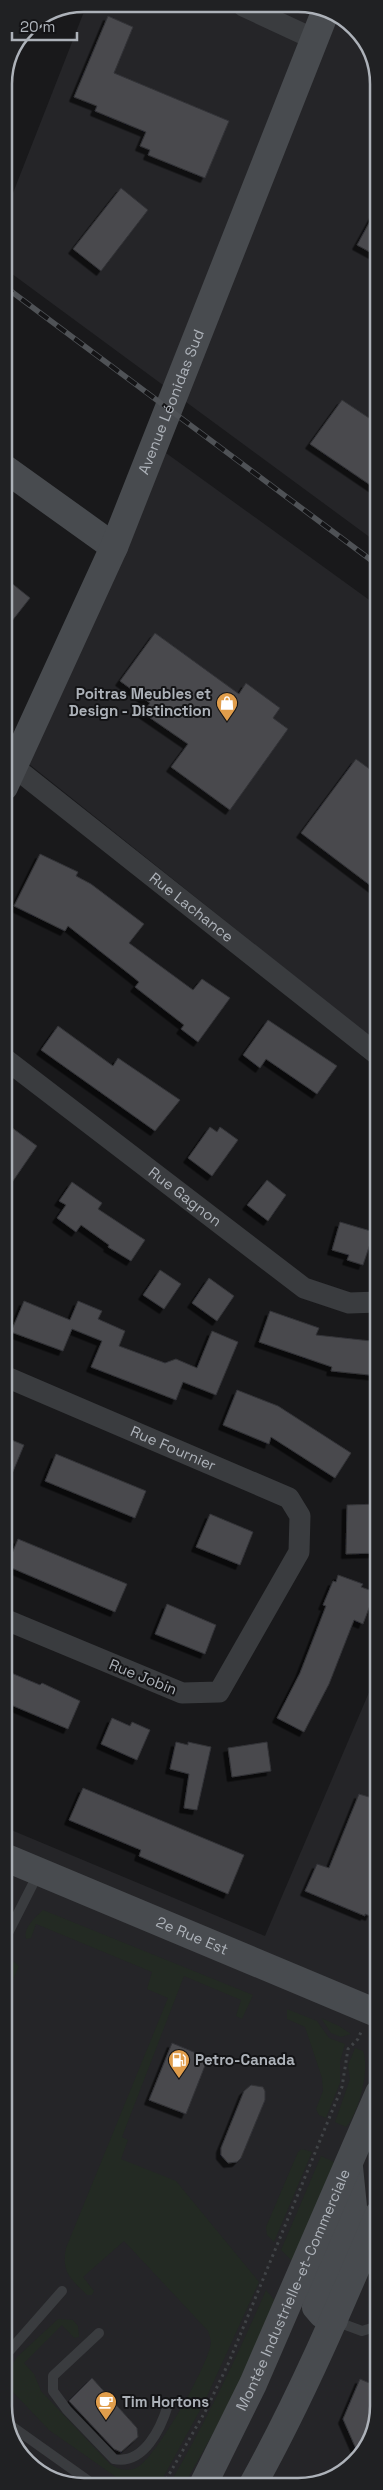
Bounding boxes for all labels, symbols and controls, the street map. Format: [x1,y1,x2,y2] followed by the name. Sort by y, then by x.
[12,10,78,42] scale bar
[20,17,55,36] text: 20 m
[134,327,208,477] street label: Avenue Léonidas Sud
[69,684,211,720] place label: Poitras Meubles et Design - Distinction
[215,691,239,722] shop icon: Poitras Meubles et Design - Distinction
[146,868,238,946] street label: Rue Lachance
[145,1162,226,1230] street label: Rue Gagnon
[128,1421,219,1475] street label: Rue Fournier
[106,1654,180,1699] street label: Rue Jobin
[154,1912,231,1959] street label: 2e Rue Est
[167,2048,191,2079] fuel station icon: Petro-Canada
[195,2050,295,2069] place label: Petro-Canada
[231,2166,354,2414] street label: Montée Industrielle-et-Commerciale
[94,2390,118,2421] cafe icon: Tim Hortons
[122,2392,209,2411] place label: Tim Hortons

